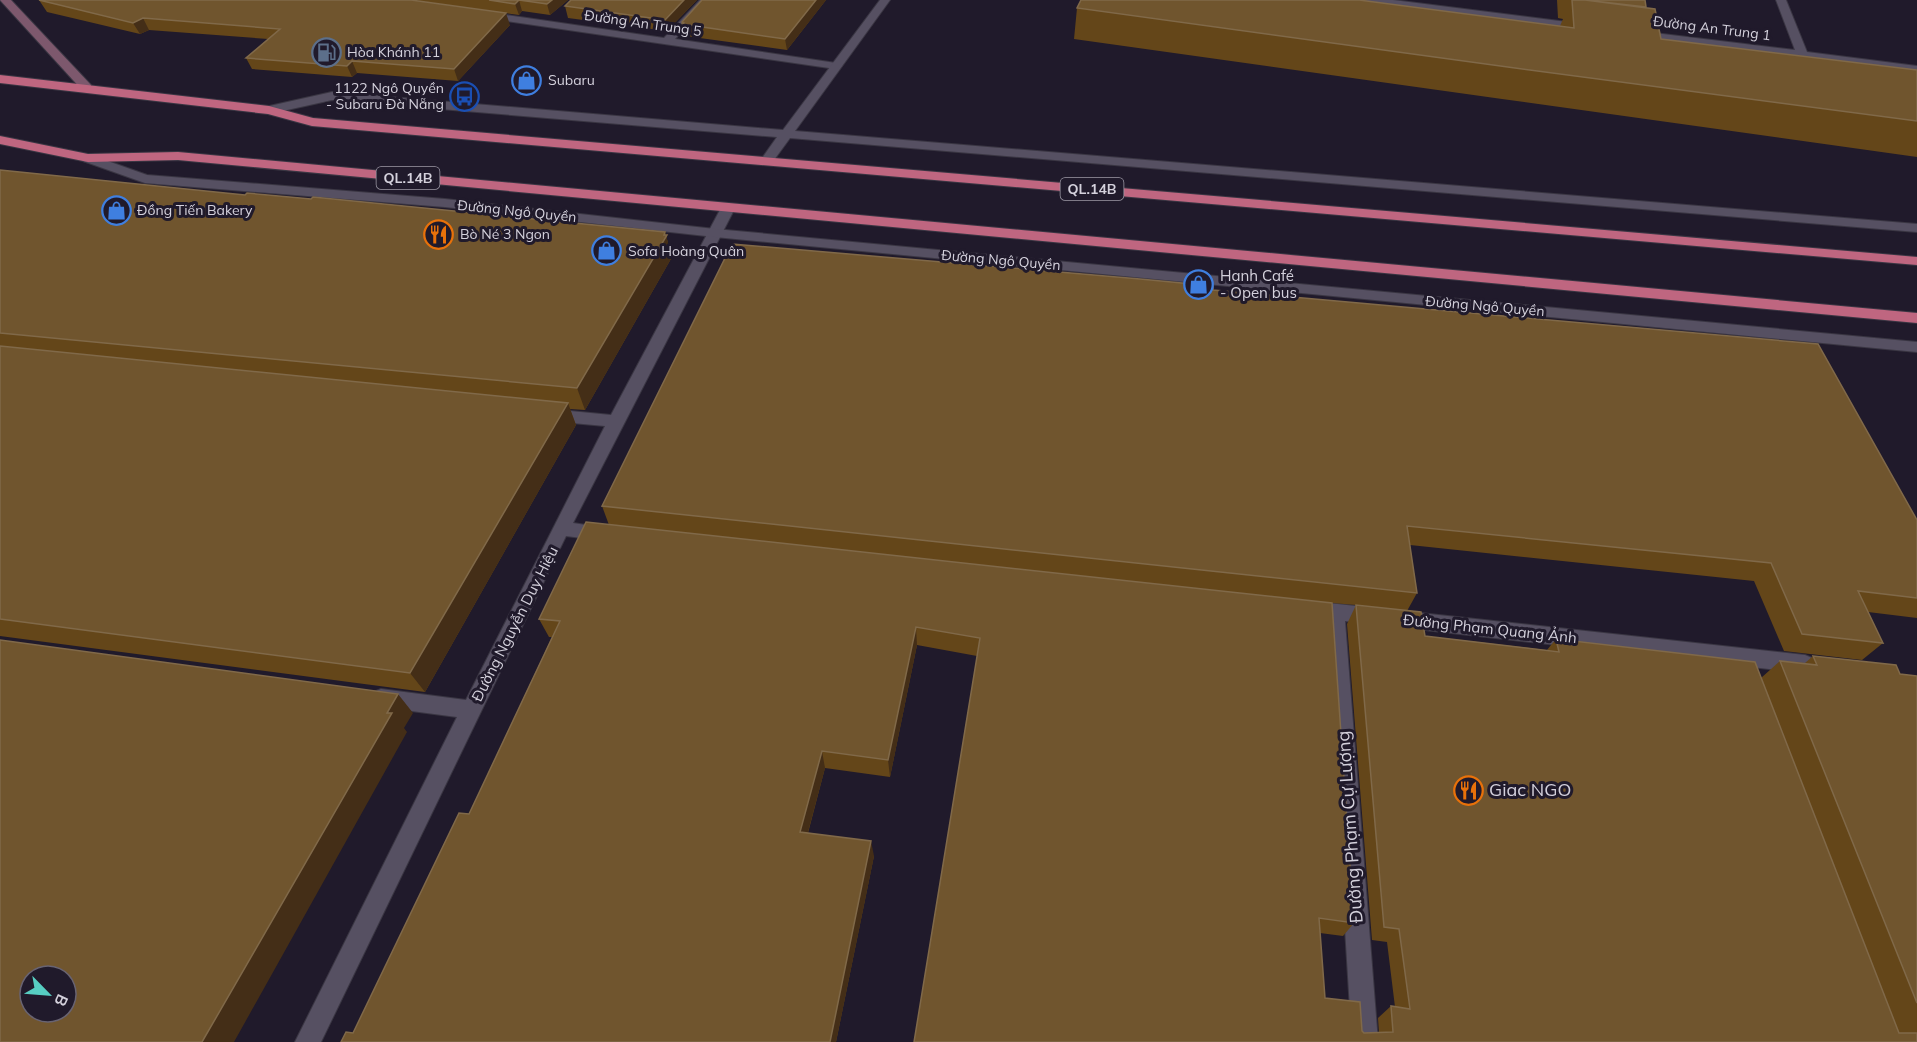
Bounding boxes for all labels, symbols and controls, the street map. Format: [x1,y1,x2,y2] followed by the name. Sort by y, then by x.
[583,6,703,40] street label: Đường An Trung 5
[1652,12,1772,44] street label: Đường An Trung 1
[310,36,342,68] fuel station icon: Hòa Khánh 11
[347,43,440,61] place label: Hòa Khánh 11
[511,64,543,96] shop icon: Subaru
[548,71,595,89] place label: Subaru
[326,79,444,113] place label: 1122 Ngô Quyền - Subaru Đà Nẵng
[449,80,481,112] bus stop icon: 1122 Ngô Quyền - Subaru Đà Nẵng
[376,167,440,189] road number: QL.14B
[1060,178,1124,200] road number: QL.14B
[100,194,132,226] shop icon: Đồng Tiến Bakery
[457,196,577,226] street label: Đường Ngô Quyền
[137,201,253,219] place label: Đồng Tiến Bakery
[423,218,455,250] restaurant icon: Bò Né 3 Ngon
[460,225,550,243] place label: Bò Né 3 Ngon
[591,235,623,267] shop icon: Sofa Hoàng Quân
[628,242,744,260] place label: Sofa Hoàng Quân
[941,246,1061,274] street label: Đường Ngô Quyền
[1220,266,1297,302] place label: Hanh Café - Open bus
[1183,269,1215,301] shop icon: Hanh Café - Open bus
[1425,292,1545,320] street label: Đường Ngô Quyền
[467,543,562,704] street label: Đường Nguyễn Duy Hiệu
[1402,610,1578,647] street label: Đường Phạm Quang Ảnh
[1331,730,1368,924] street label: Đường Phạm Cự Lượng
[1452,774,1484,806] restaurant icon: Giac NGO
[1489,778,1571,801] place label: Giac NGO
[18,964,78,1024] north arrow
[50,991,73,1010] text: B

